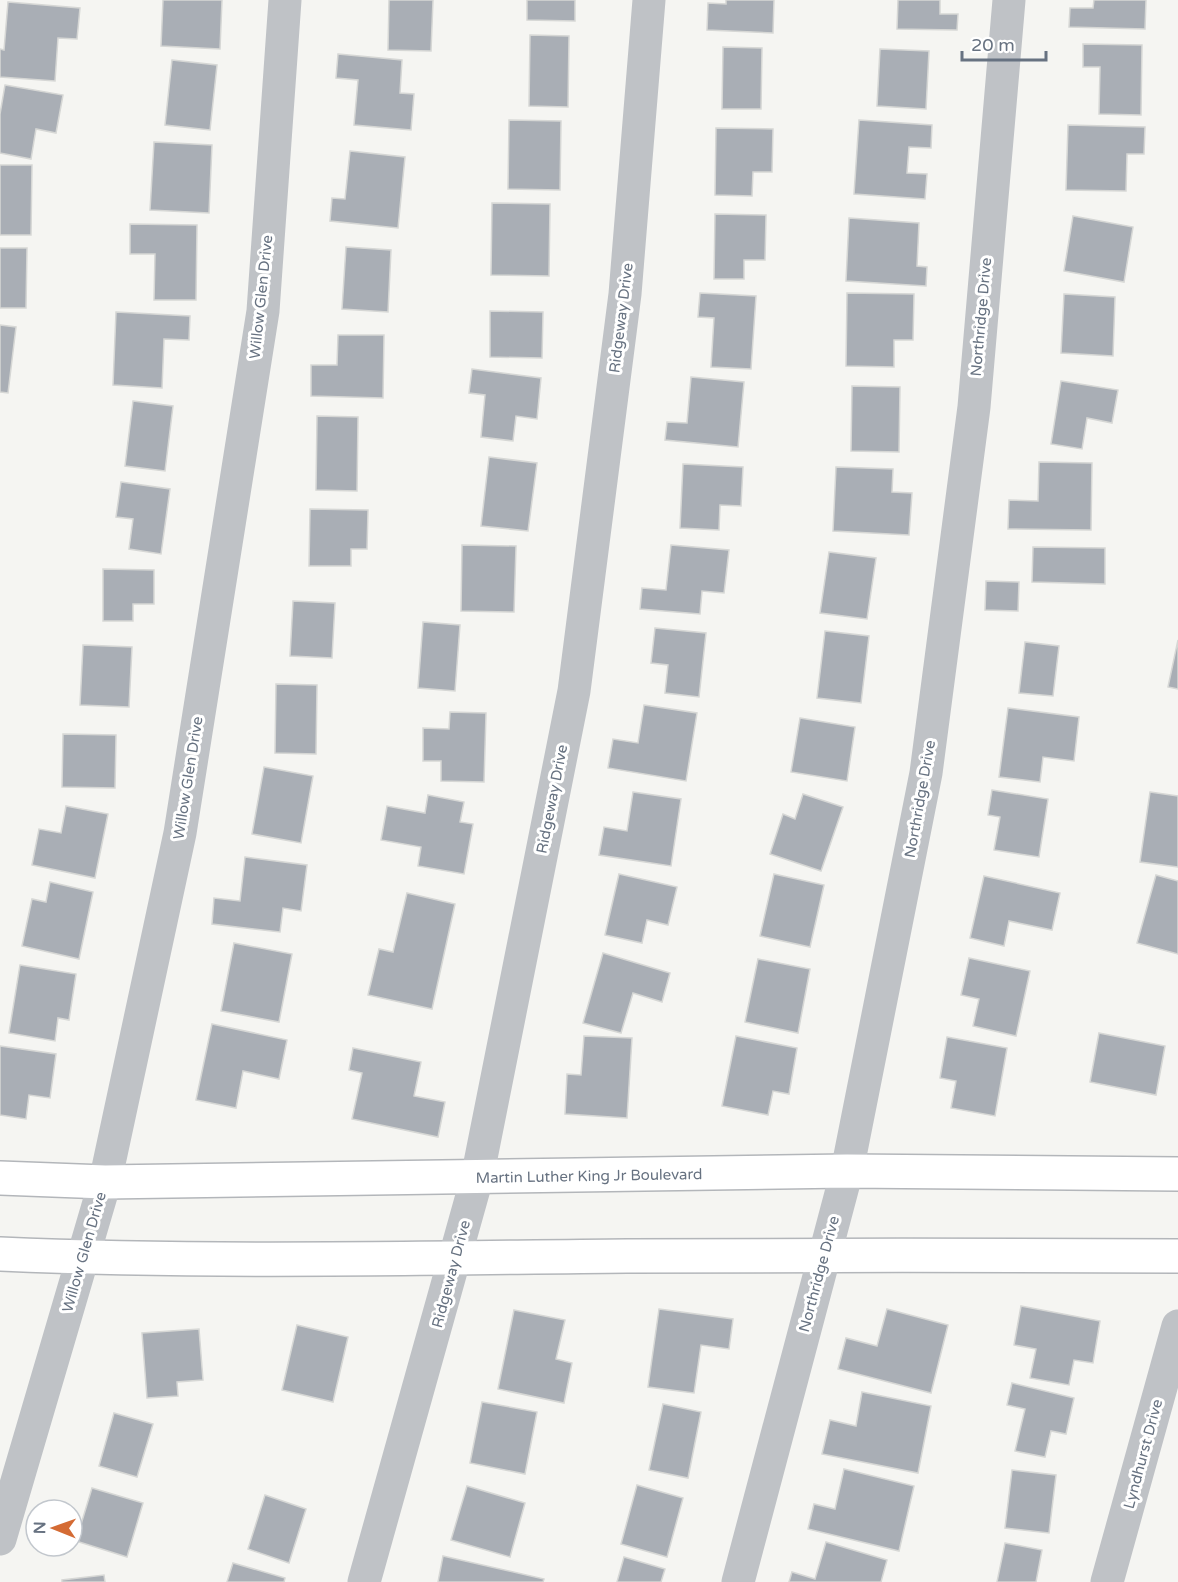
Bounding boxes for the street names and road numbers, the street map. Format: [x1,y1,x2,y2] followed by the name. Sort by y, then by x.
[246,234,276,360] street label: Willow Glen Drive
[967,257,995,377] street label: Northridge Drive
[605,262,637,374] street label: Ridgeway Drive
[169,715,207,841] street label: Willow Glen Drive
[901,739,939,859] street label: Northridge Drive
[533,743,571,855] street label: Ridgeway Drive
[475,1165,703,1187] street label: Martin Luther King Jr Boulevard
[58,1190,110,1314] street label: Willow Glen Drive
[795,1214,843,1334] street label: Northridge Drive
[428,1218,474,1330] street label: Ridgeway Drive
[1120,1397,1166,1511] street label: Lyndhurst Drive

